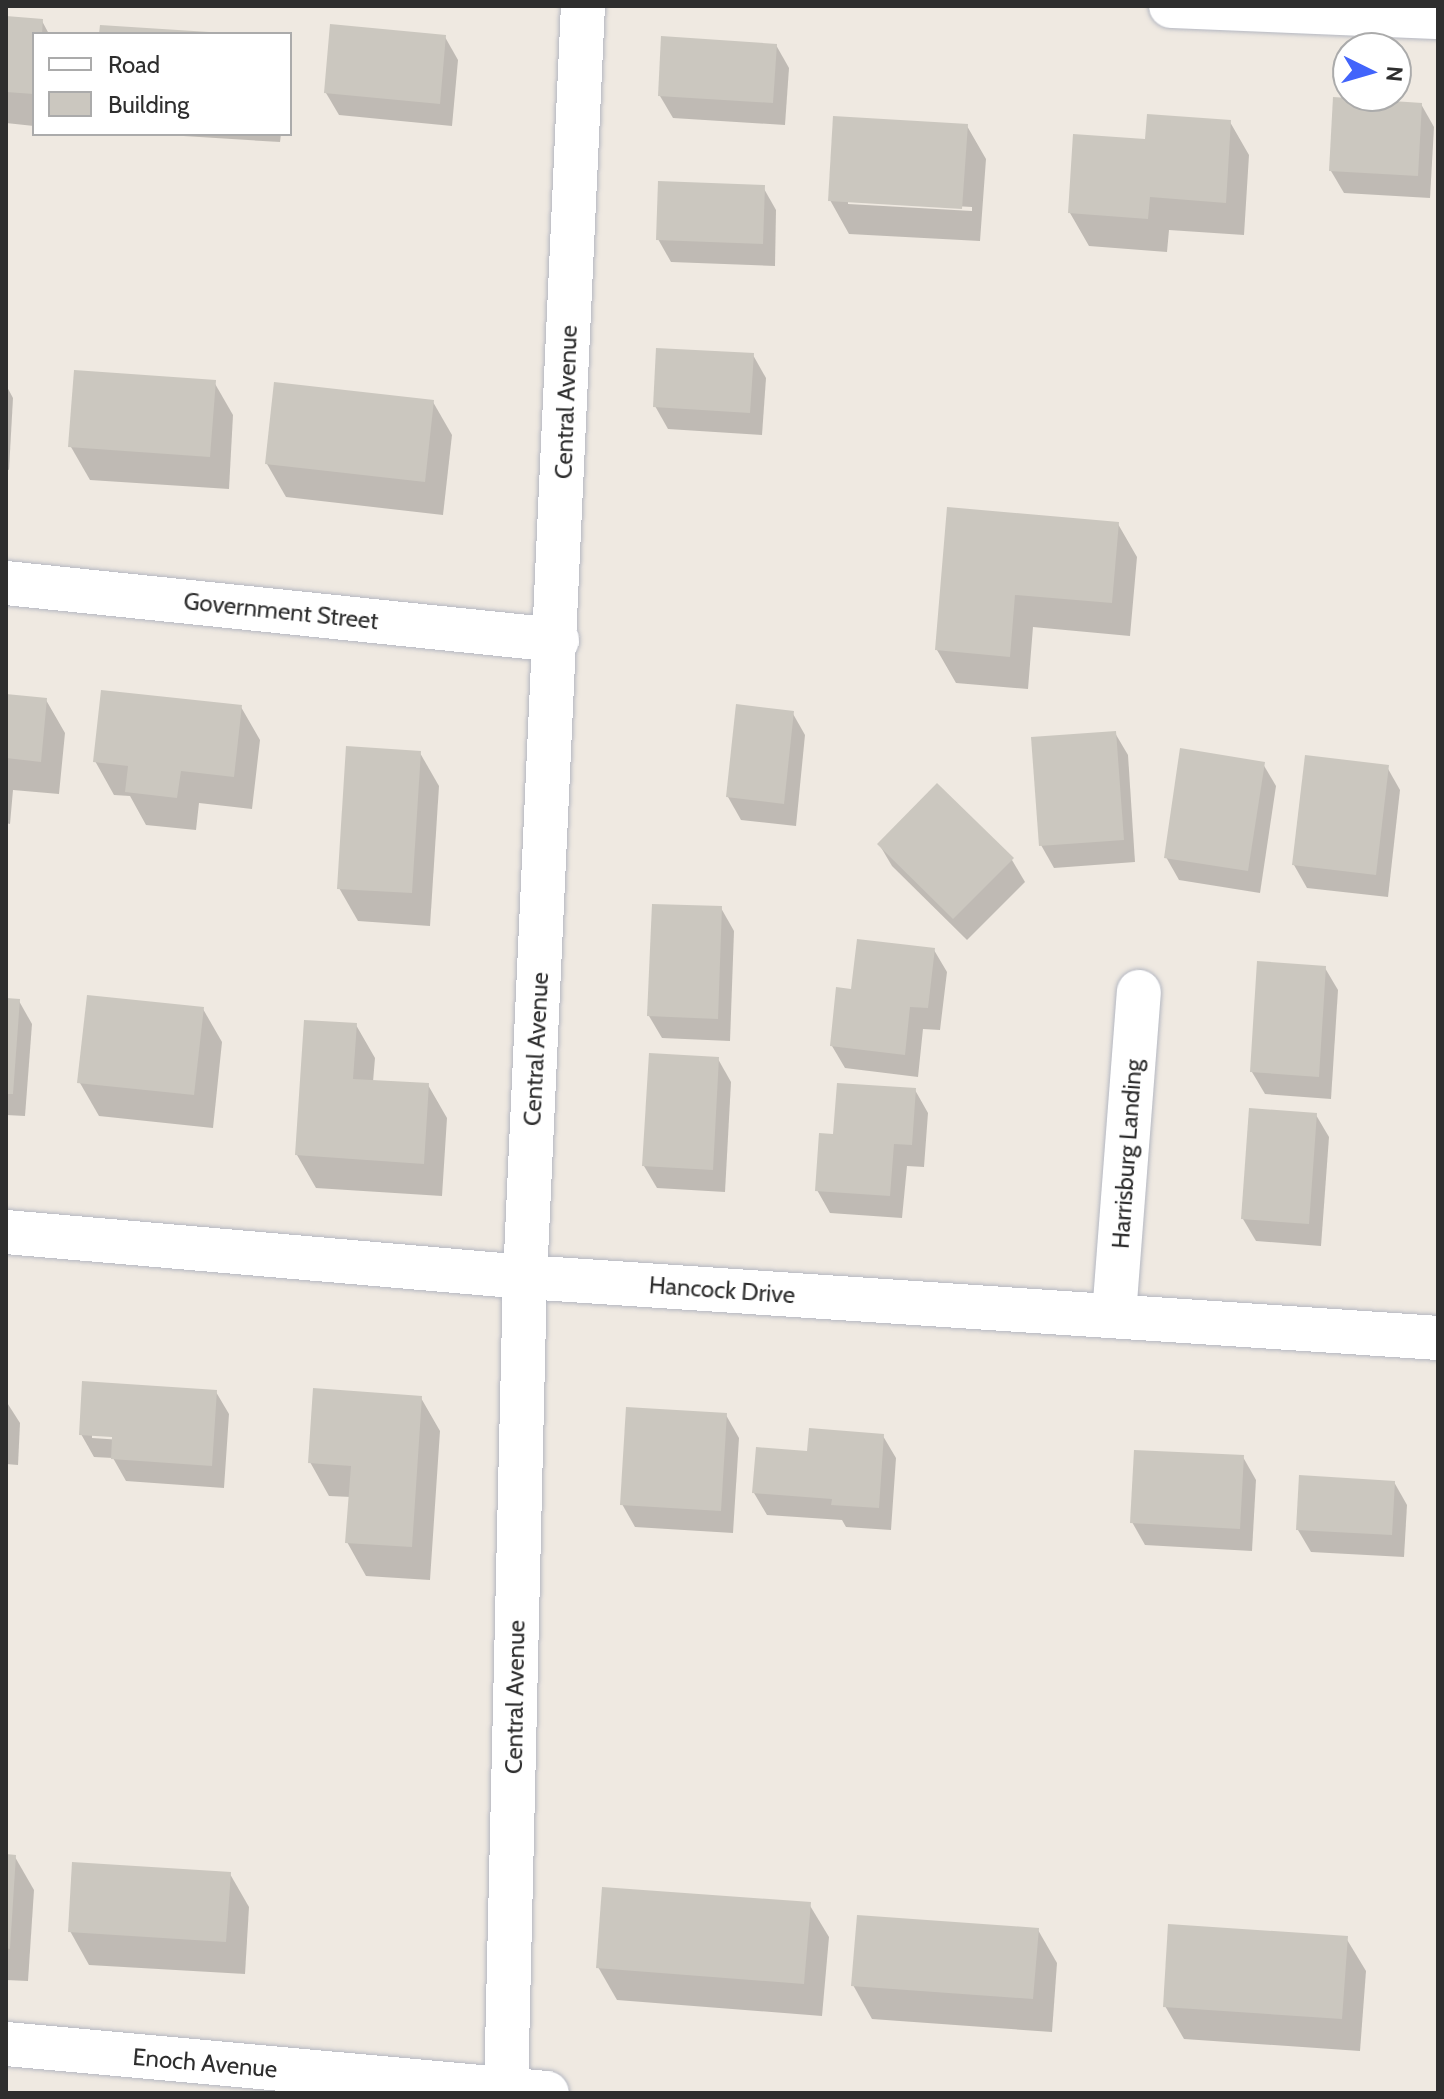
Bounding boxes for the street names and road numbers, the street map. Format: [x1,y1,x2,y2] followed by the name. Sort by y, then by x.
[549,324,583,480] street label: Central Avenue
[182,586,380,636] street label: Government Street
[518,971,554,1127] street label: Central Avenue
[1106,1058,1148,1250] street label: Harrisburg Landing
[648,1271,796,1309] street label: Hancock Drive
[499,1620,531,1774] street label: Central Avenue
[131,2042,279,2084] street label: Enoch Avenue

